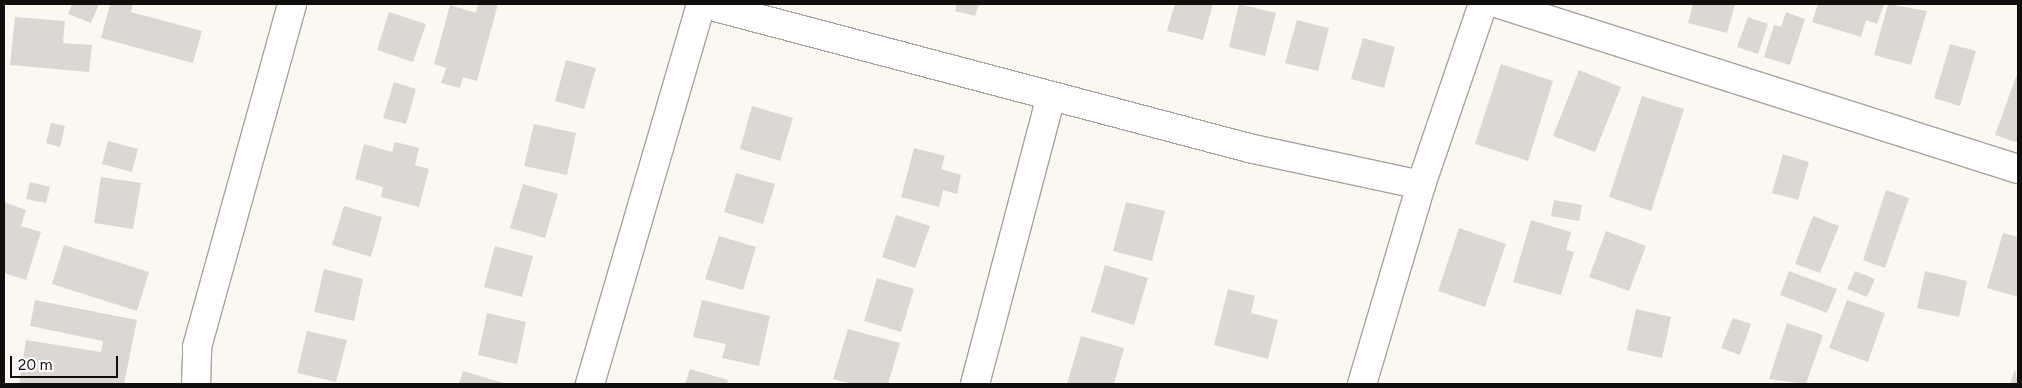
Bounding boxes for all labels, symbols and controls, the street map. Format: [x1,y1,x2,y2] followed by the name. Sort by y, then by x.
[12,346,120,378] scale bar
[18,356,52,374] text: 20 m

